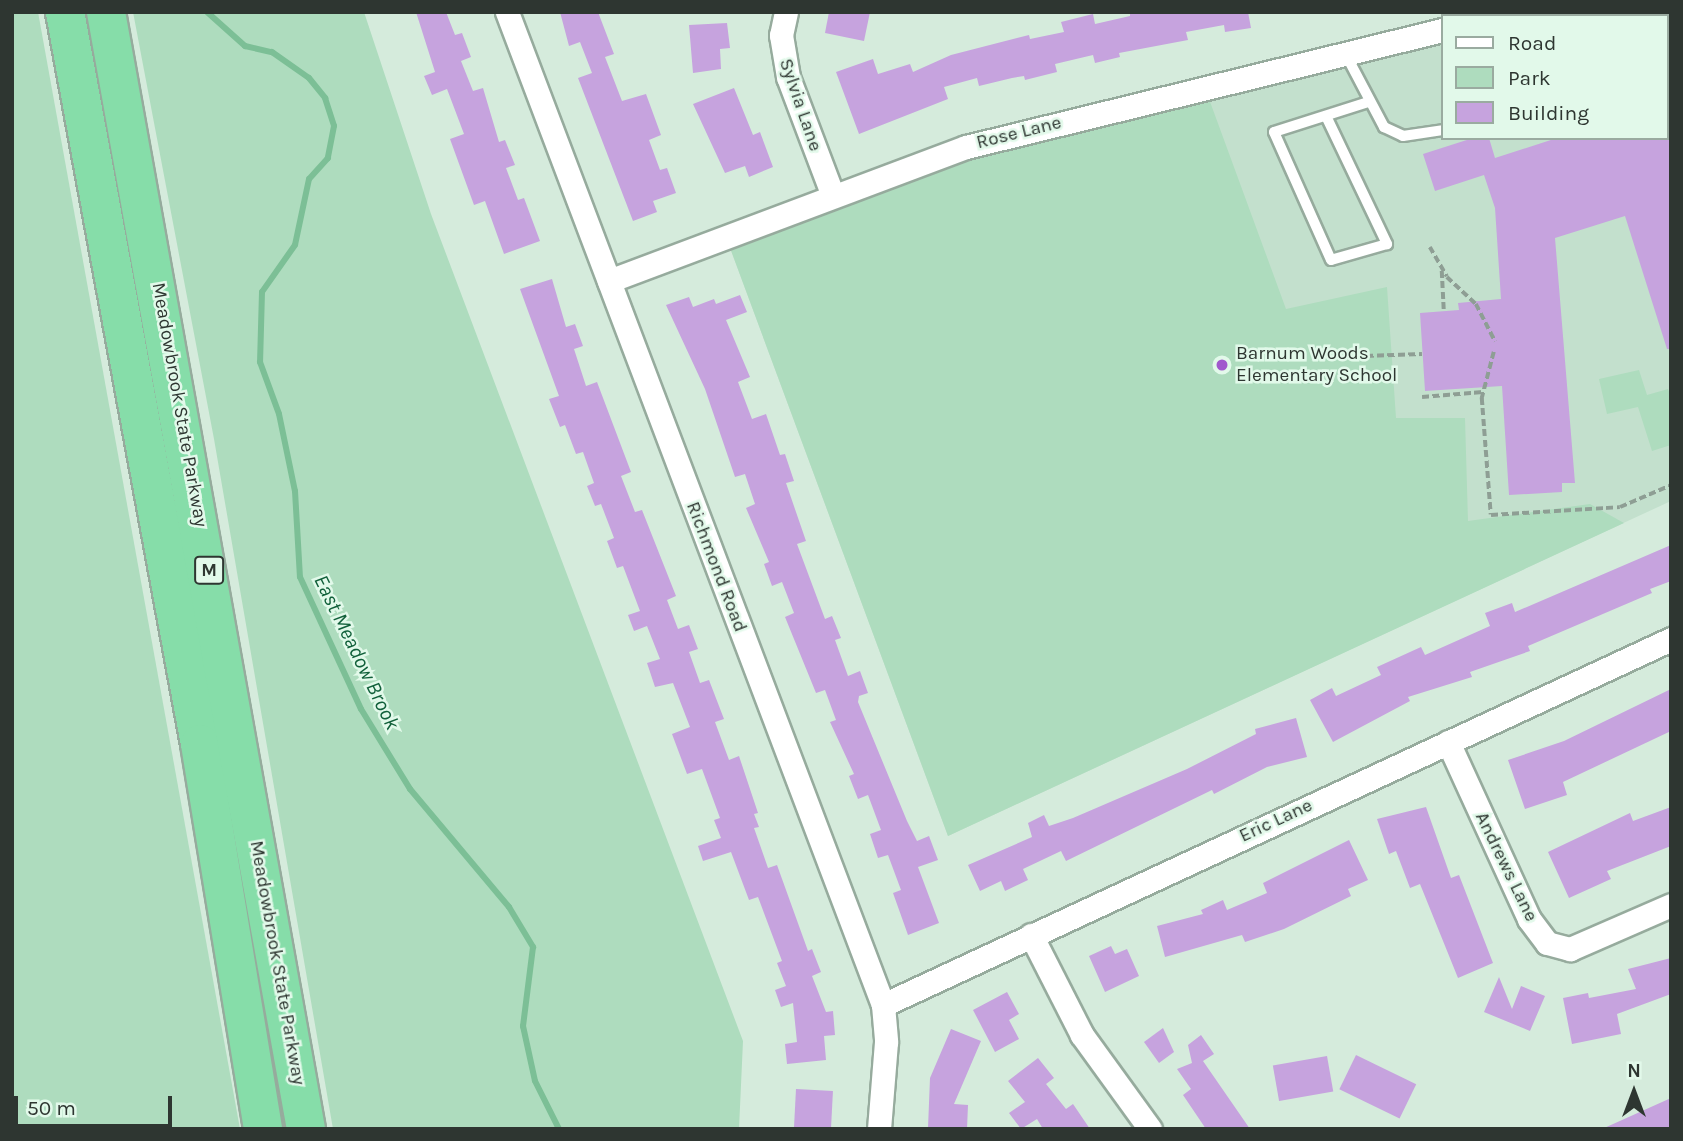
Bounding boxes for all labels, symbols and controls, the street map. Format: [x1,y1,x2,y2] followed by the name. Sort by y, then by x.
[1442,14,1669,140] legend
[1508,31,1556,55] text: Road
[774,56,826,154] street label: Sylvia Lane
[1508,66,1551,90] text: Park
[1508,101,1589,125] text: Building
[974,111,1064,155] street label: Rose Lane
[146,281,212,529] street label: Meadowbrook State Parkway
[1236,343,1397,387] place label: Barnum Woods Elementary School
[1214,357,1230,373] marker: Barnum Woods Elementary School
[681,499,751,635] street label: Richmond Road
[193,556,225,584] road number: M
[309,571,405,733] water label: East Meadow Brook
[1236,794,1316,848] street label: Eric Lane
[1470,808,1542,926] street label: Andrews Lane
[244,839,310,1087] street label: Meadowbrook State Parkway
[1599,1057,1669,1127] north arrow
[1627,1060,1641,1082] text: N
[18,1082,175,1126] scale bar
[27,1096,76,1120] text: 50 m

